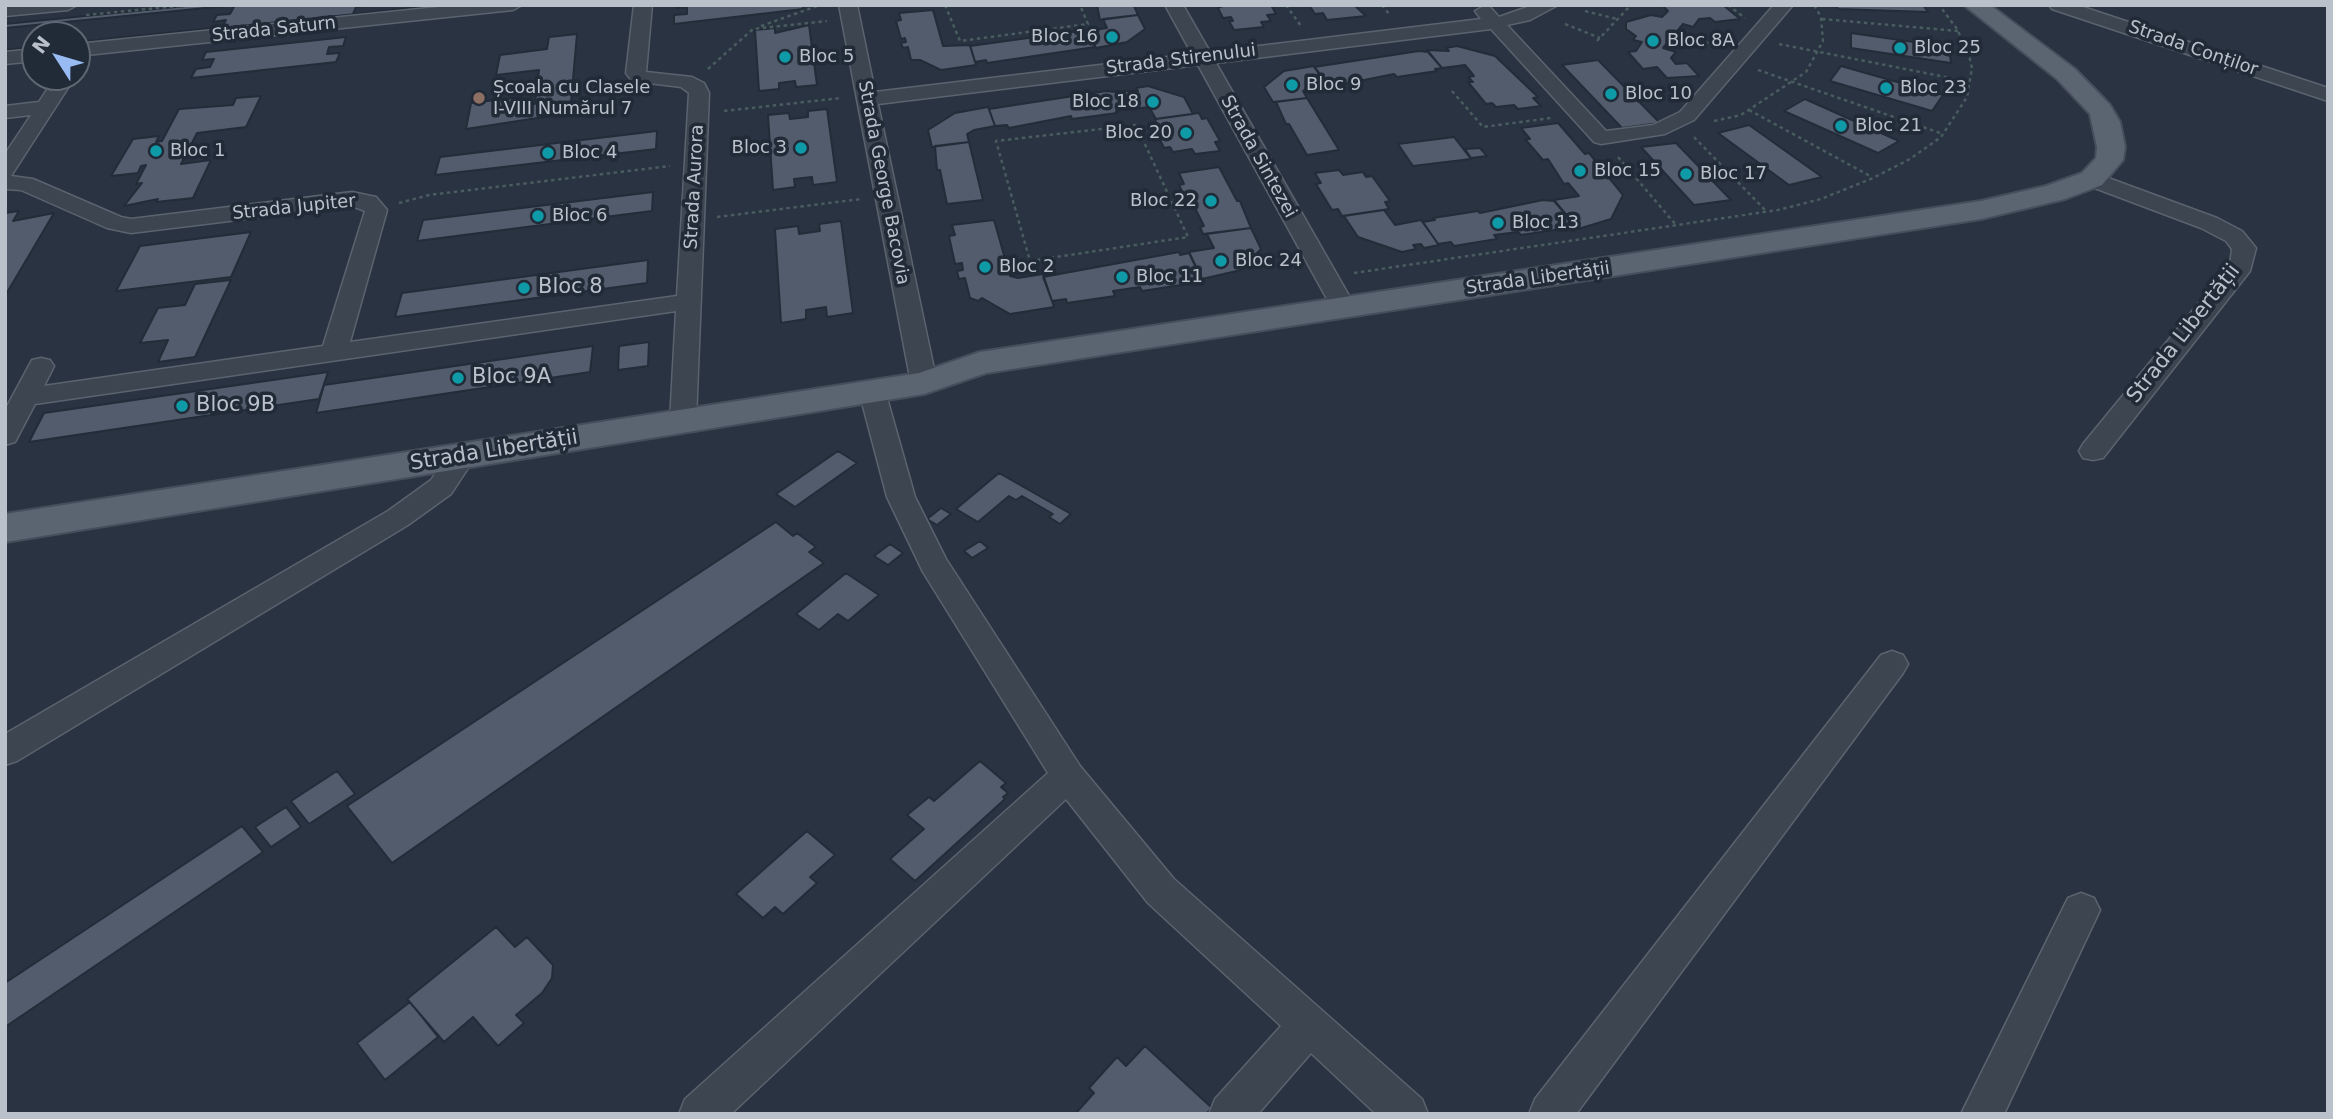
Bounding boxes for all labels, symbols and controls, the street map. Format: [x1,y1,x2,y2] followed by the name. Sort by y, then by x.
[211,13,337,47] street label: Strada Saturn
[2125,17,2261,81] street label: Strada Conților
[21,21,91,91] north arrow
[1031,26,1098,48] place label: Bloc 16
[1104,29,1120,45] marker: Bloc 16
[1667,30,1735,52] place label: Bloc 8A
[27,32,54,58] text: N
[1645,33,1661,49] marker: Bloc 8A
[1914,37,1981,59] place label: Bloc 25
[1105,40,1257,80] street label: Strada Stirenului
[1892,40,1908,56] marker: Bloc 25
[799,46,854,68] place label: Bloc 5
[777,49,793,65] marker: Bloc 5
[1306,74,1361,96] place label: Bloc 9
[493,77,650,119] place label: Școala cu Clasele I-VIII Numărul 7
[1284,77,1300,93] marker: Bloc 9
[1900,77,1967,99] place label: Bloc 23
[853,79,913,287] street label: Strada George Bacovia
[1878,80,1894,96] marker: Bloc 23
[1625,83,1692,105] place label: Bloc 10
[1603,86,1619,102] marker: Bloc 10
[471,90,487,106] marker: Școala cu Clasele I-VIII Numărul 7
[1072,91,1139,113] place label: Bloc 18
[1215,92,1301,222] street label: Strada Sintezei
[1145,94,1161,110] marker: Bloc 18
[1855,115,1922,137] place label: Bloc 21
[1833,118,1849,134] marker: Bloc 21
[1105,122,1172,144] place label: Bloc 20
[681,124,709,250] street label: Strada Aurora
[1178,125,1194,141] marker: Bloc 20
[732,137,787,159] place label: Bloc 3
[170,140,225,162] place label: Bloc 1
[793,140,809,156] marker: Bloc 3
[562,142,617,164] place label: Bloc 4
[148,143,164,159] marker: Bloc 1
[540,145,556,161] marker: Bloc 4
[1594,160,1661,182] place label: Bloc 15
[1572,163,1588,179] marker: Bloc 15
[1700,163,1767,185] place label: Bloc 17
[1678,166,1694,182] marker: Bloc 17
[1130,190,1197,212] place label: Bloc 22
[231,191,357,225] street label: Strada Jupiter
[1203,193,1219,209] marker: Bloc 22
[552,205,607,227] place label: Bloc 6
[530,208,546,224] marker: Bloc 6
[1512,212,1579,234] place label: Bloc 13
[1490,215,1506,231] marker: Bloc 13
[1235,250,1302,272] place label: Bloc 24
[1213,253,1229,269] marker: Bloc 24
[999,256,1054,278] place label: Bloc 2
[1465,258,1611,300] street label: Strada Libertății
[977,259,993,275] marker: Bloc 2
[2122,260,2246,408] street label: Strada Libertății
[1136,266,1203,288] place label: Bloc 11
[1114,269,1130,285] marker: Bloc 11
[538,275,603,301] place label: Bloc 8
[516,280,532,296] marker: Bloc 8
[472,365,551,391] place label: Bloc 9A
[450,370,466,386] marker: Bloc 9A
[196,393,275,419] place label: Bloc 9B
[174,398,190,414] marker: Bloc 9B
[408,425,580,477] street label: Strada Libertății

